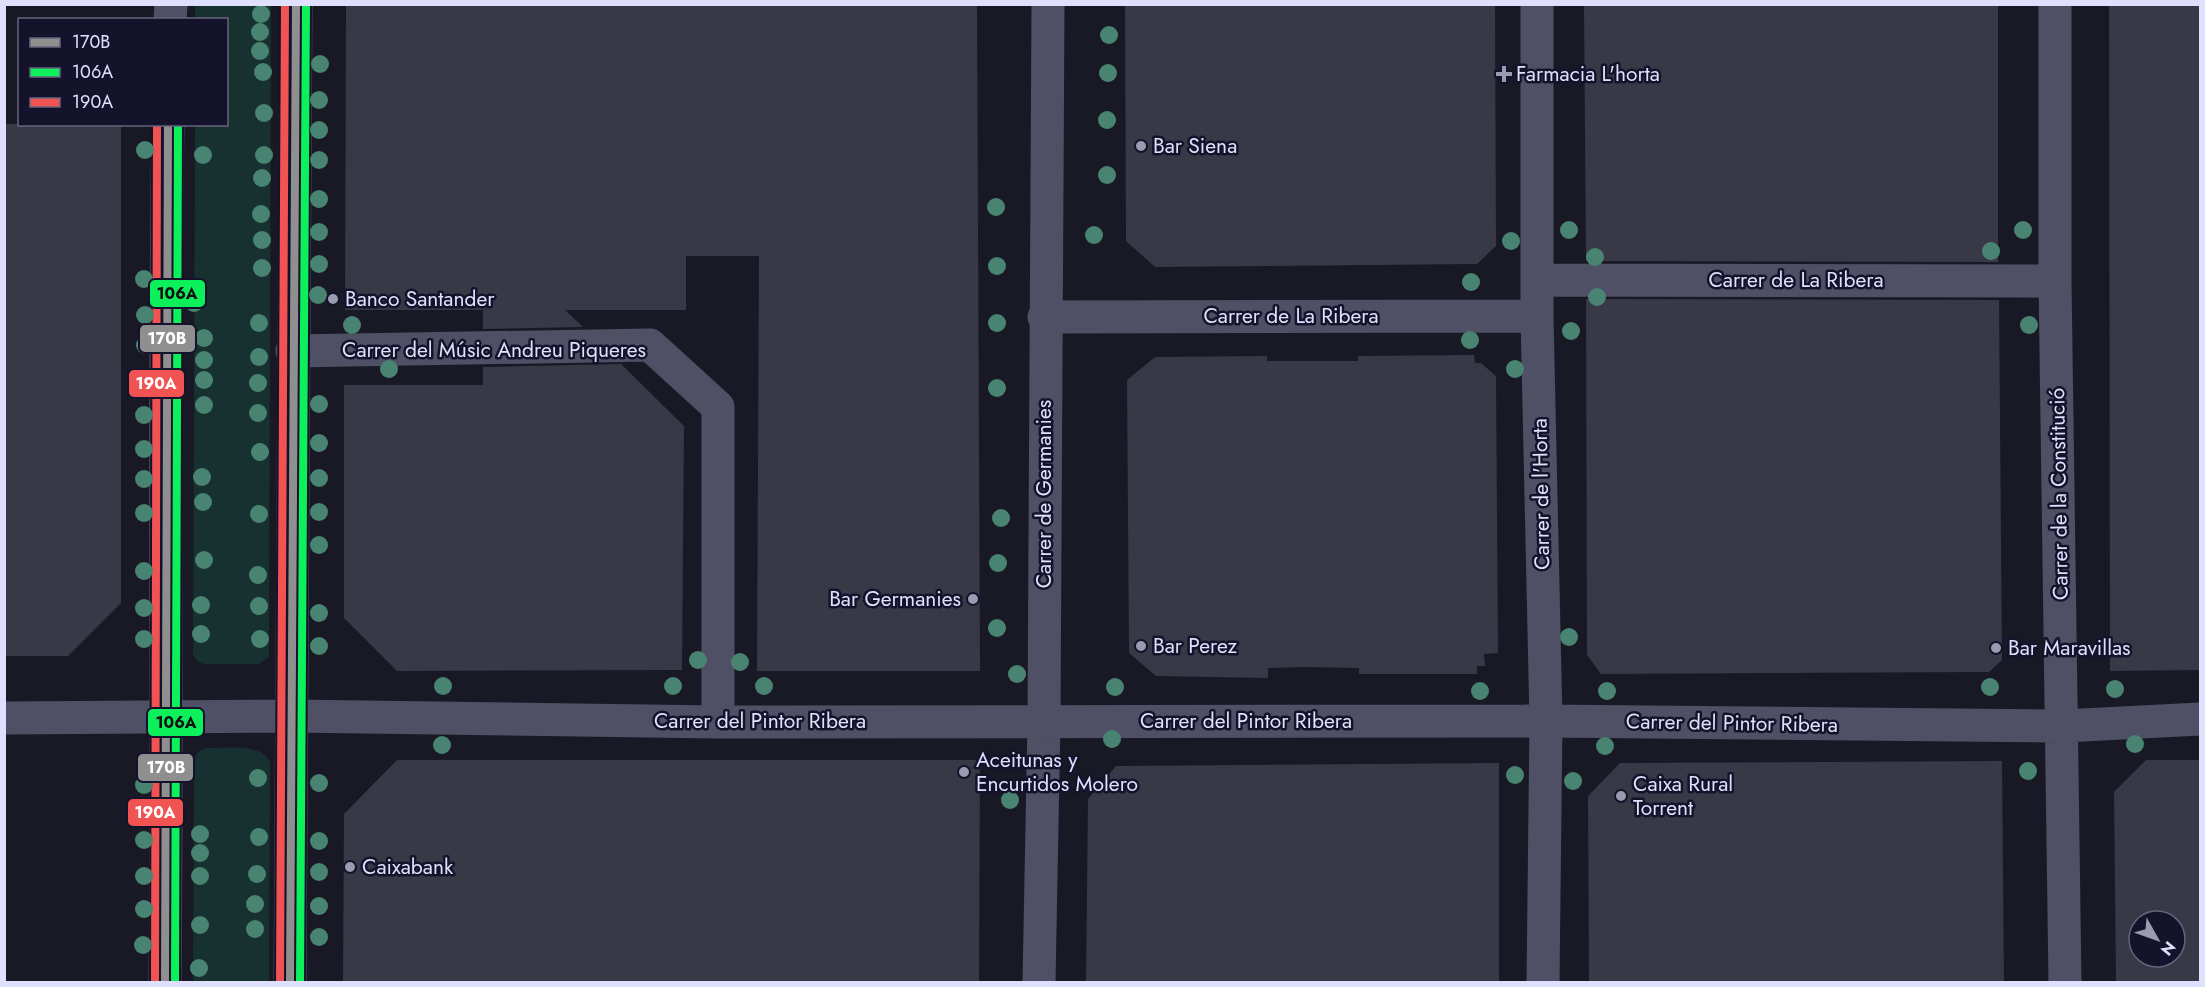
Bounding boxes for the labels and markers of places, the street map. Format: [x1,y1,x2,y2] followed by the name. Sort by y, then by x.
[1516,59,1660,89] place label: Farmacia L'horta
[1497,67,1511,81] marker: Farmacia L'horta
[1153,131,1237,161] place label: Bar Siena
[1134,139,1148,153] marker: Bar Siena
[345,284,495,314] place label: Banco Santander
[326,292,340,306] marker: Banco Santander
[829,584,961,614] place label: Bar Germanies
[966,592,980,606] marker: Bar Germanies
[1153,631,1237,661] place label: Bar Perez
[2008,633,2131,663] place label: Bar Maravillas
[1134,639,1148,653] marker: Bar Perez
[1989,641,2003,655] marker: Bar Maravillas
[976,745,1138,799] place label: Aceitunas y Encurtidos Molero
[957,765,971,779] marker: Aceitunas y Encurtidos Molero
[1633,769,1733,823] place label: Caixa Rural Torrent
[1614,789,1628,803] marker: Caixa Rural Torrent
[362,852,454,882] place label: Caixabank
[343,860,357,874] marker: Caixabank

